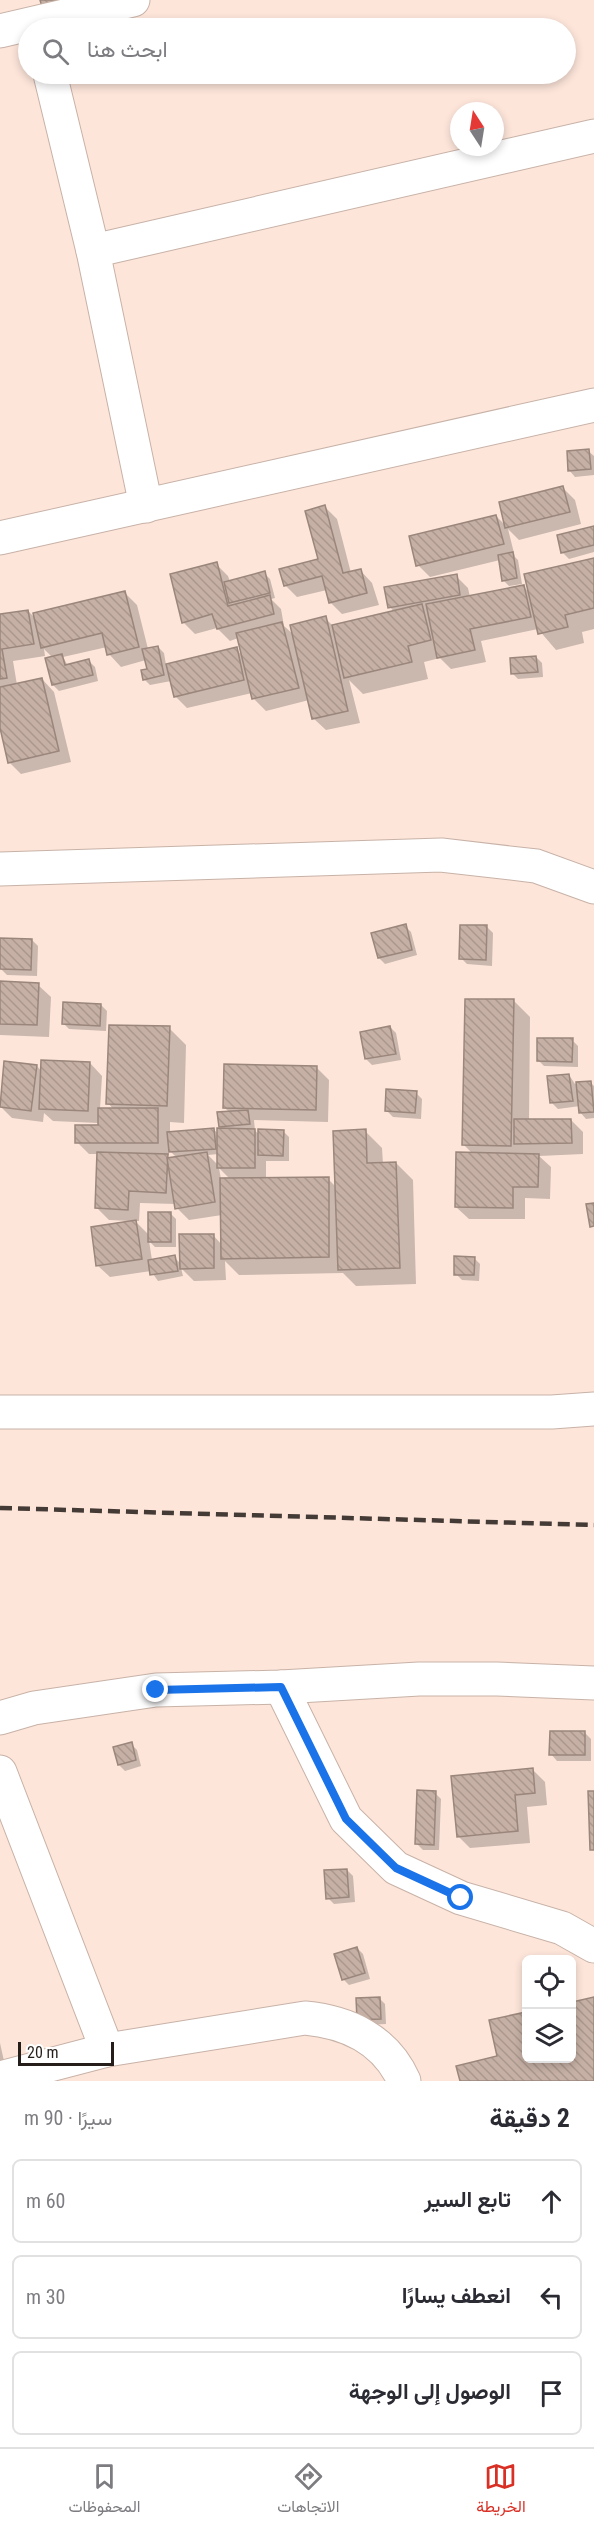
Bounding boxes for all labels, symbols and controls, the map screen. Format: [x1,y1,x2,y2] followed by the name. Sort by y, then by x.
[18,18,576,84] search box
[39,35,72,68] icon: search
[87,37,168,62] text: ابحث هنا
[450,102,504,156] north arrow
[142,1676,168,1702] route end
[447,1884,473,1910] route start
[522,1955,576,2063] map controls
[522,1955,576,2009] button: locate
[522,2009,576,2063] button: layers
[18,2039,114,2066] scale bar
[27,2043,59,2062] text: 20 m
[490,2103,570,2133] text: 2 دقيقة
[24,2106,112,2130] text: سيرًا · 90 m
[535,2185,568,2218] icon: ahead
[424,2187,511,2212] text: تابع السير
[26,2189,65,2213] text: 60 m
[535,2281,568,2314] icon: left
[402,2283,511,2308] text: انعطف يسارًا
[26,2285,65,2309] text: 30 m
[535,2377,568,2410] icon: arrive
[349,2379,511,2404] text: الوصول إلى الوجهة
[68,2460,141,2521] tab: المحفوظات
[277,2460,339,2521] tab: الاتجاهات
[476,2460,526,2521] tab: الخريطة

